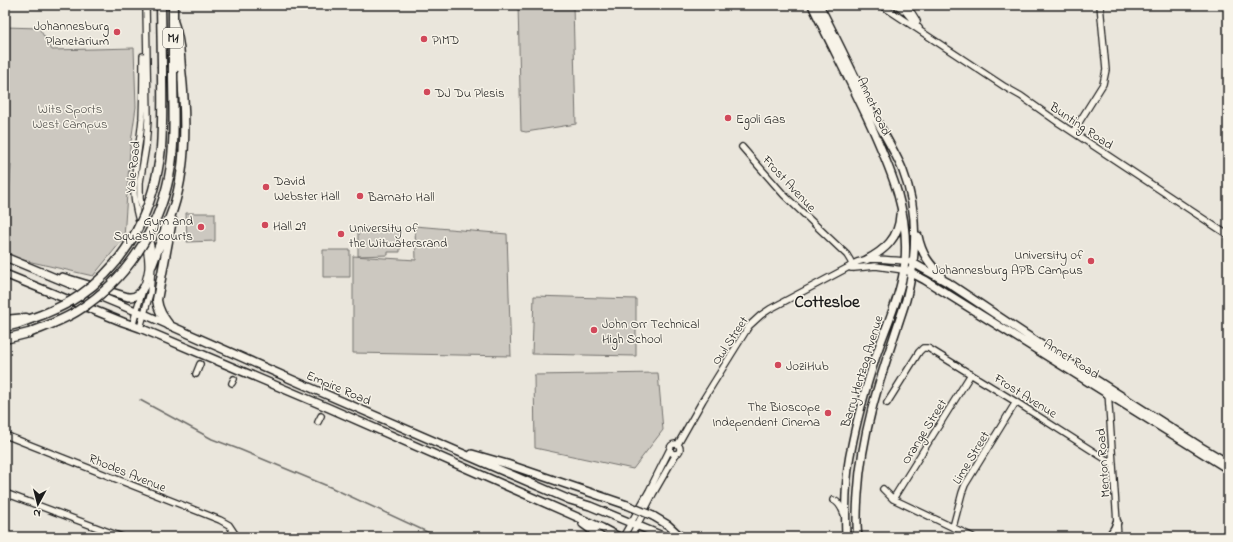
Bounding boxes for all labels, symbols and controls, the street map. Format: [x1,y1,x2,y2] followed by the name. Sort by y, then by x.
[34,17,109,51] place label: Johannesburg Planetarium
[112,27,122,37] marker: Johannesburg Planetarium
[163,28,183,48] road number: M1
[432,31,459,50] place label: PIMD
[419,34,429,44] marker: PIMD
[852,74,896,140] street label: Annet Road
[434,84,505,103] place label: DJ Du Plesis
[422,87,432,97] marker: DJ Du Plesis
[1044,97,1117,156] street label: Bunting Road
[32,100,108,134] park label: Wits Sports West Campus
[736,110,786,130] place label: Egoli Gas
[723,113,733,123] marker: Egoli Gas
[121,139,146,194] street label: Yale Road
[757,151,820,217] street label: Frost Avenue
[273,172,340,206] place label: David Webster Hall
[261,182,271,192] marker: David Webster Hall
[367,188,435,207] place label: Barnato Hall
[355,191,365,201] marker: Barnato Hall
[114,212,194,246] place label: Gym and Squash courts
[273,217,306,236] place label: Hall 29
[349,219,448,253] place label: University of the Witwatersrand
[260,220,270,230] marker: Hall 29
[196,222,206,232] marker: Gym and Squash courts
[336,229,346,239] marker: University of the Witwatersrand
[932,246,1084,281] place label: University of Johannesburg APB Campus
[1086,256,1096,266] marker: University of Johannesburg APB Campus
[794,290,861,315] district label: Cottesloe
[707,312,754,369] street label: Owl Street
[836,313,890,431] street label: Barry Hertzog Avenue
[602,315,699,350] place label: John Orr Technical High School
[589,325,599,335] marker: John Orr Technical High School
[1040,335,1103,384] street label: Annet Road
[786,357,829,376] place label: JoziHub
[773,360,783,370] marker: JoziHub
[303,366,374,411] street label: Empire Road
[989,369,1061,423] street label: Frost Avenue
[897,395,953,469] street label: Orange Street
[712,398,820,432] place label: The Bioscope Independent Cinema
[823,408,833,418] marker: The Bioscope Independent Cinema
[948,427,995,488] street label: Lime Street
[1092,427,1115,498] street label: Menton Road
[86,449,169,498] street label: Rhodes Avenue
[18,484,58,524] north arrow
[32,505,42,521] text: N

